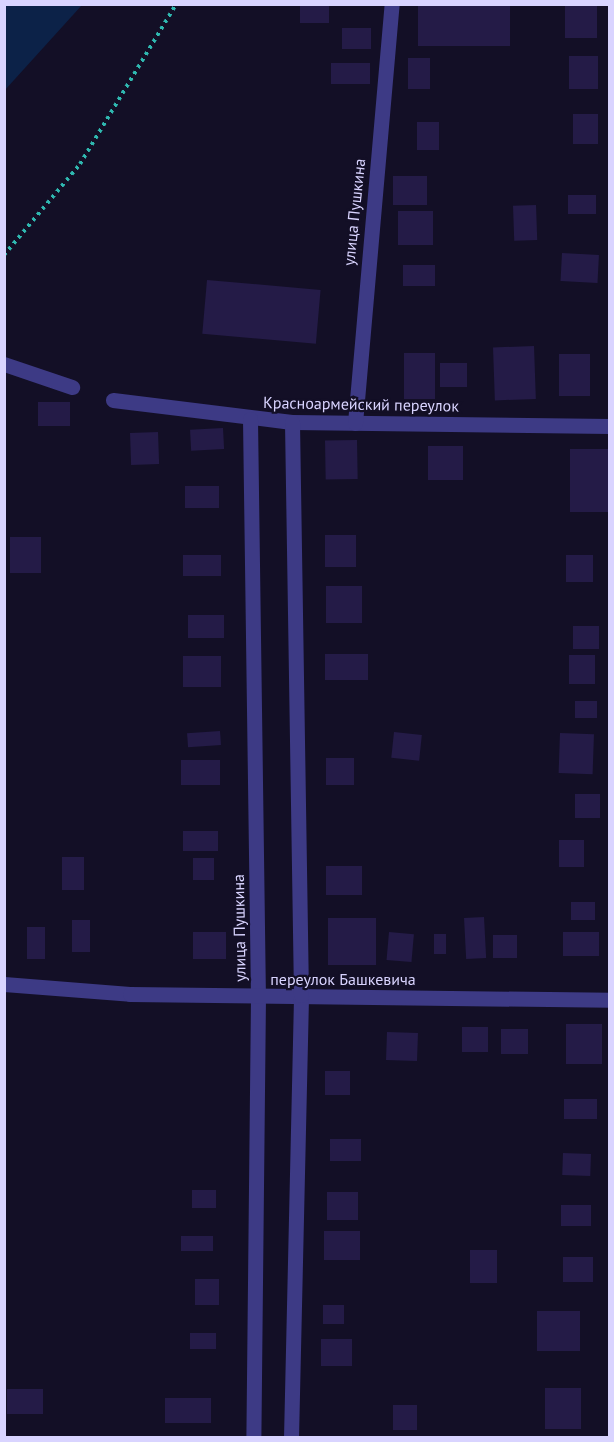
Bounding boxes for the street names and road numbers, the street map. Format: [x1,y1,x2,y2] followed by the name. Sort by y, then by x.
[339,157,369,267] street label: улица Пушкина
[263,393,459,415] street label: Красноармейский переулок
[228,874,250,982] street label: улица Пушкина
[270,969,416,989] street label: переулок Башкевича

